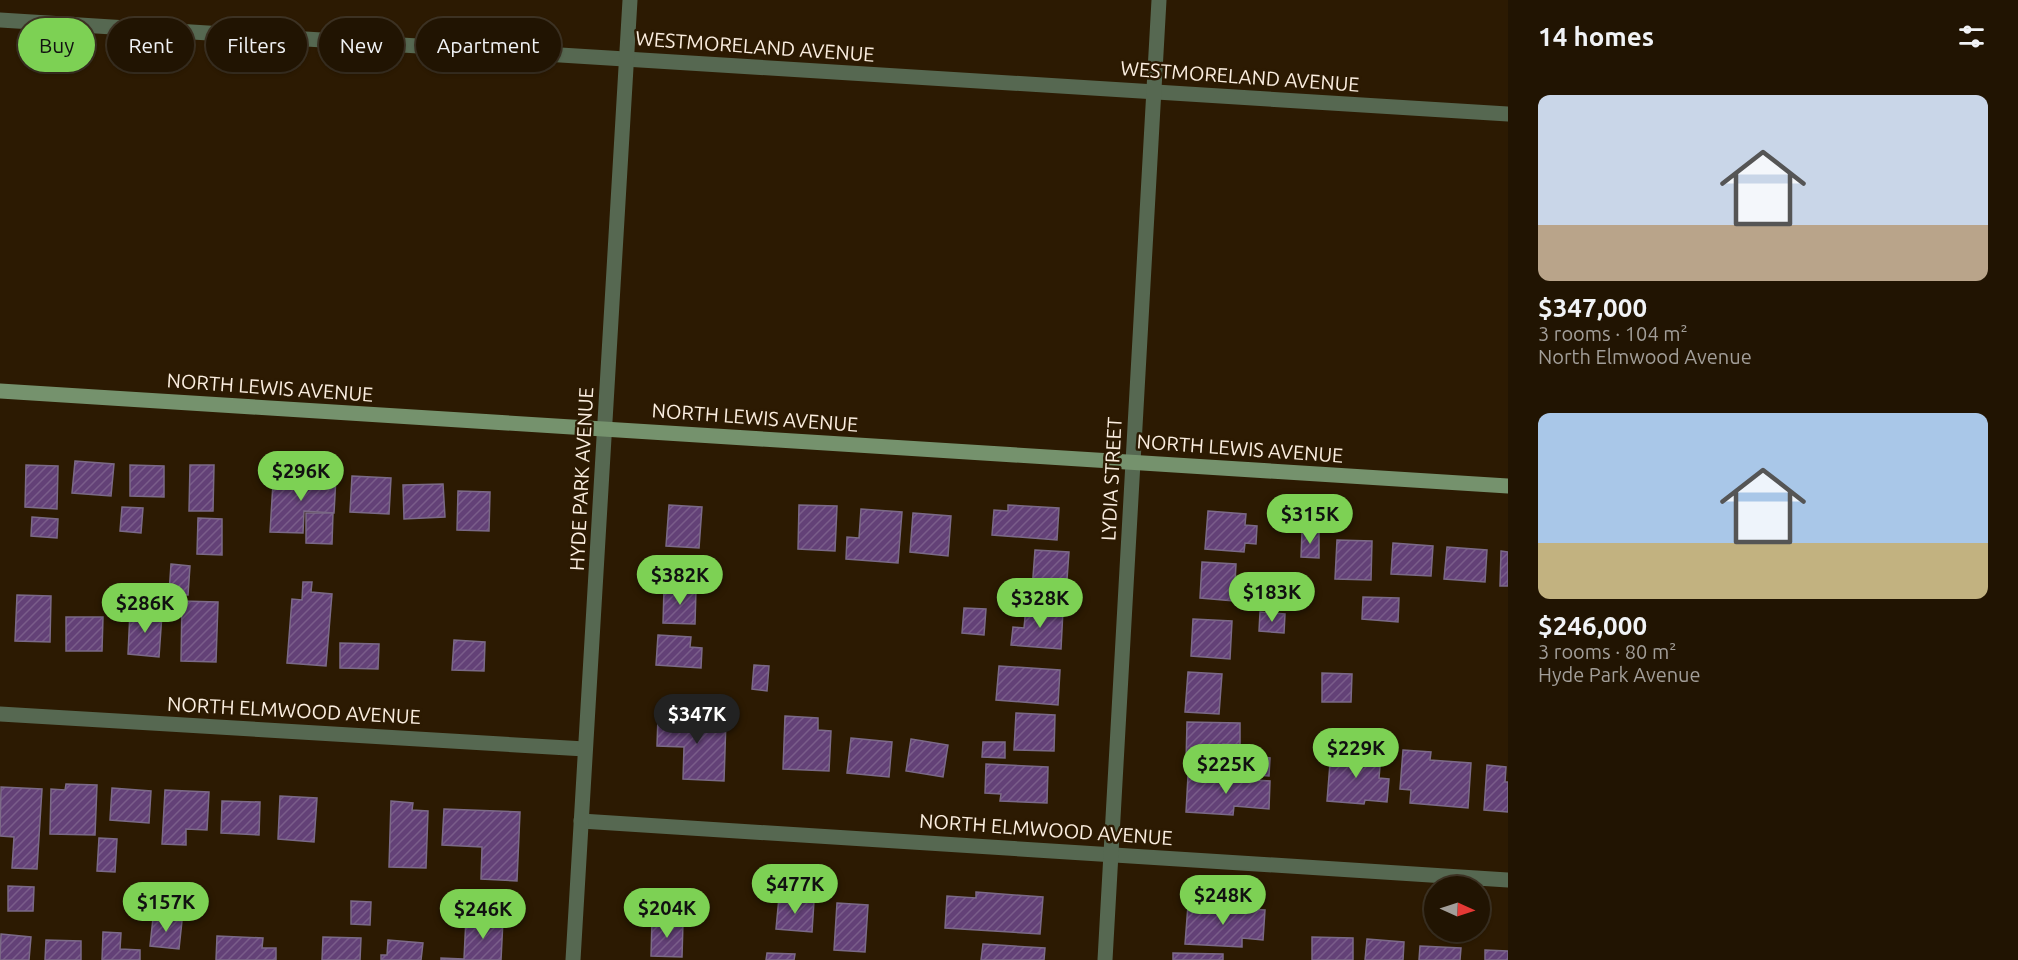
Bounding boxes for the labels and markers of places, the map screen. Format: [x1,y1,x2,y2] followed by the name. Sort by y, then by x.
[259,451,343,502] pin: $296K
[1268,494,1352,545] pin: $315K
[638,555,722,606] pin: $382K
[1230,572,1314,623] pin: $183K
[998,578,1082,629] pin: $328K
[103,583,187,634] pin: $286K
[655,694,739,745] pin: $347K
[1314,728,1398,779] pin: $229K
[1184,744,1268,795] pin: $225K
[753,864,837,915] pin: $477K
[1181,875,1265,926] pin: $248K
[124,882,208,933] pin: $157K
[625,888,709,939] pin: $204K
[441,889,525,940] pin: $246K

